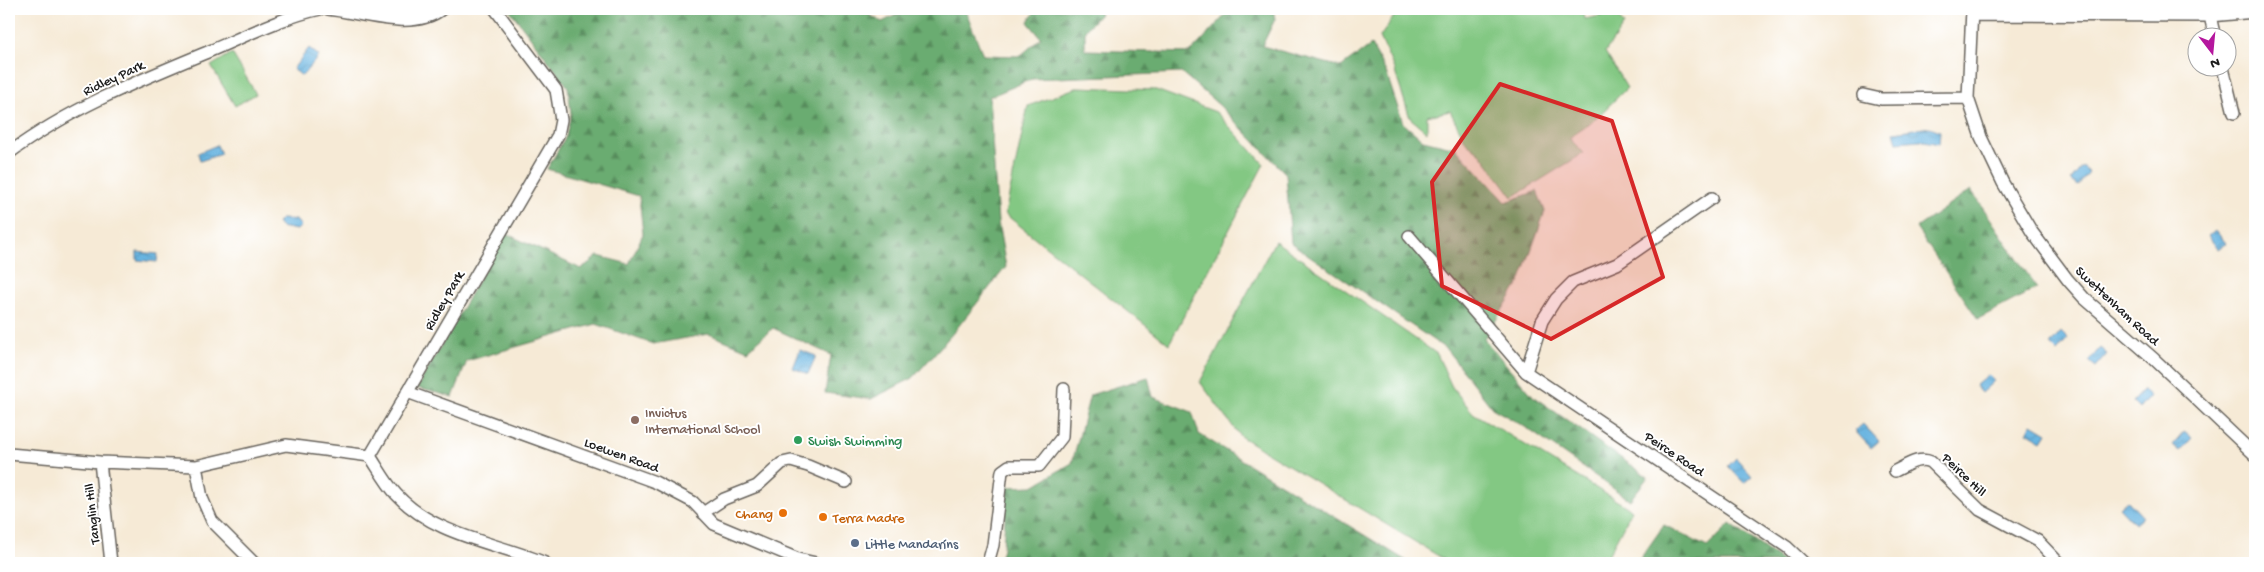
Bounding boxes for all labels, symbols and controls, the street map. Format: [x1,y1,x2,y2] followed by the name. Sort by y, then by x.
[2186,28,2236,78] north arrow
[2208,53,2222,72] text: N
[81,57,149,101] street label: Ridley Park
[2071,263,2163,351] street label: Swettenham Road
[421,267,470,334] street label: Ridley Park
[645,406,761,439] place label: Invictus International School
[629,414,641,426] marker: Invictus International School
[1639,428,1708,482] street label: Peirce Road
[792,434,804,446] marker: Swish Swimming
[808,434,902,451] place label: Swish Swimming
[581,435,662,478] street label: Loewen Road
[1937,450,1989,501] street label: Peirce Hill
[82,482,105,546] street label: Tanglin Hill
[736,507,773,524] place label: Chang
[777,507,789,519] marker: Chang
[817,511,829,523] marker: Terra Madre
[832,511,905,528] place label: Terra Madre
[849,537,861,549] marker: Little Mandaríns
[865,537,959,554] place label: Little Mandaríns

